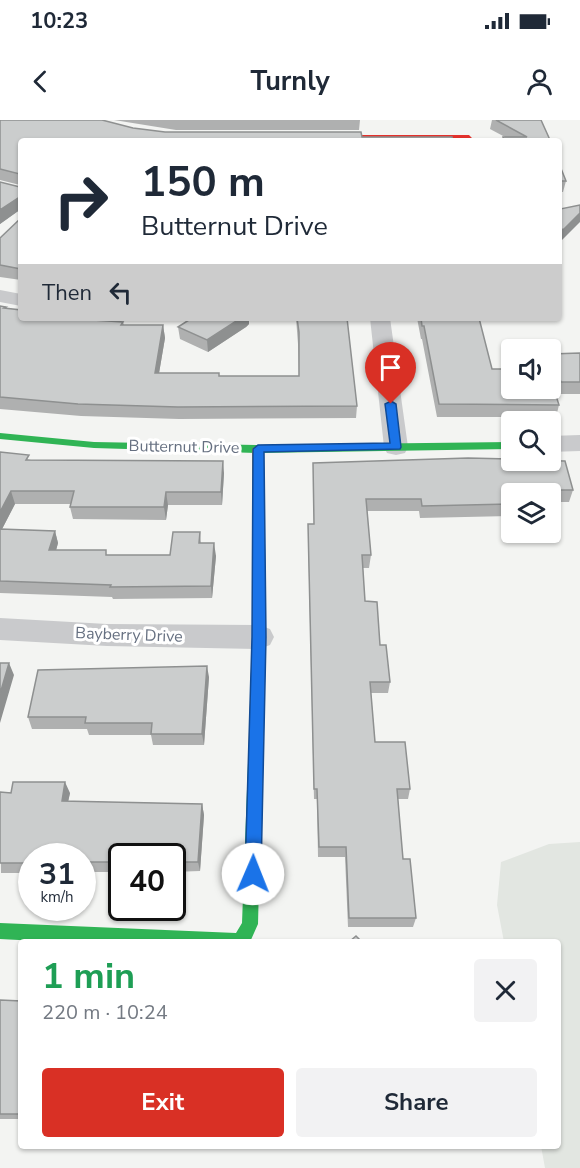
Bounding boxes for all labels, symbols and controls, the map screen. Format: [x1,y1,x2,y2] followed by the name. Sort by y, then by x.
[30,6,88,36] text: 10:23
[250,63,330,100] text: Turnly
[24,65,57,98] icon: back
[523,65,556,98] icon: person
[141,154,265,211] text: 150 m
[42,162,120,240] icon: right
[141,208,328,245] text: Butternut Drive
[104,276,137,309] icon: left
[42,278,92,308] text: Then
[501,339,561,543] map controls
[501,339,561,399] button: sound
[365,342,416,404] pin
[374,351,407,384] icon: arrive
[501,411,561,471] button: search
[128,435,240,459] street label: Butternut Drive
[501,483,561,543] button: layers
[75,622,183,648] street label: Bayberry Drive
[221,842,285,906] position arrow
[108,843,186,921] speed limit sign: 40
[39,854,75,895] text: 31
[40,887,74,907] text: km/h
[42,952,135,1001] text: 1 min
[474,959,537,1022] button: close
[42,999,168,1026] text: 220 m · 10:24
[42,1068,284,1137] button: Exit
[296,1068,537,1137] button: Share

